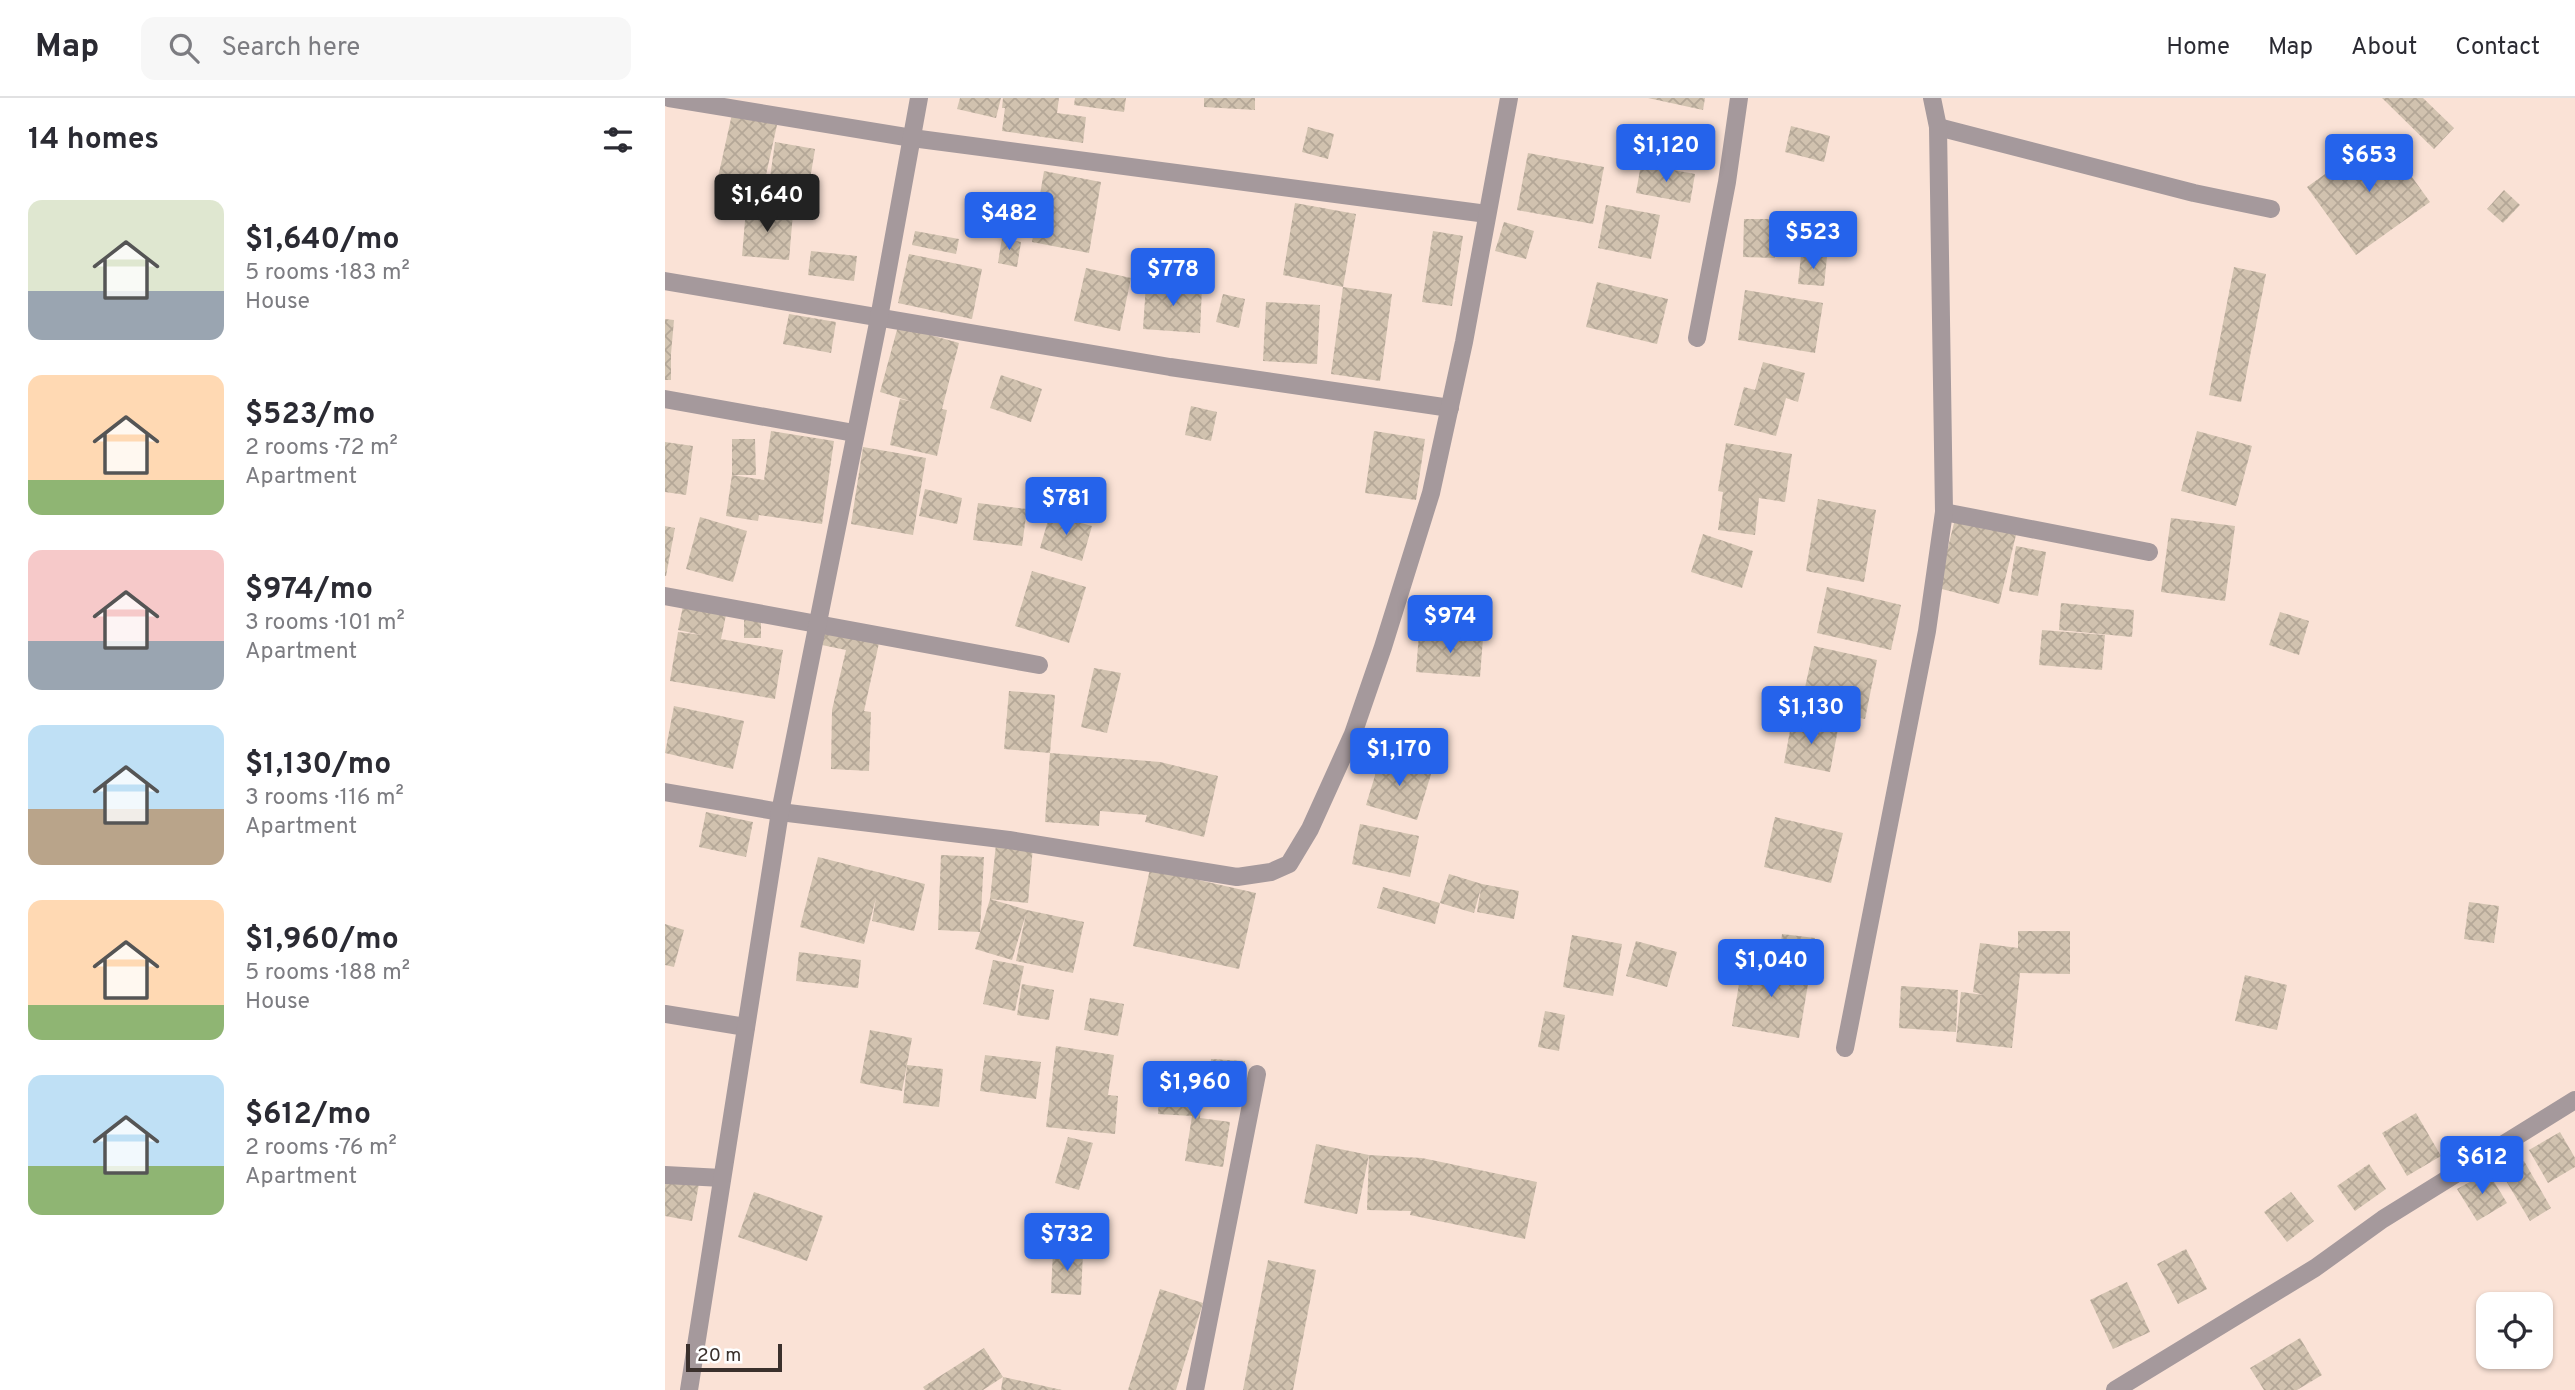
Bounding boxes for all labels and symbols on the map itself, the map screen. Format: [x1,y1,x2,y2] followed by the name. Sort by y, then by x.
[1609,125,1723,184] pin: $1,120
[2328,134,2410,194] pin: $653
[710,174,824,234] pin: $1,640
[968,192,1050,252] pin: $482
[1772,212,1854,271] pin: $523
[1132,248,1214,308] pin: $778
[1025,478,1107,537] pin: $781
[1409,596,1491,655] pin: $974
[1754,686,1868,746] pin: $1,130
[1342,728,1456,788] pin: $1,170
[1714,940,1828,999] pin: $1,040
[1138,1062,1252,1121] pin: $1,960
[2441,1136,2523,1196] pin: $612
[1026,1214,1108,1273] pin: $732
[686,1341,782,1373] scale bar

